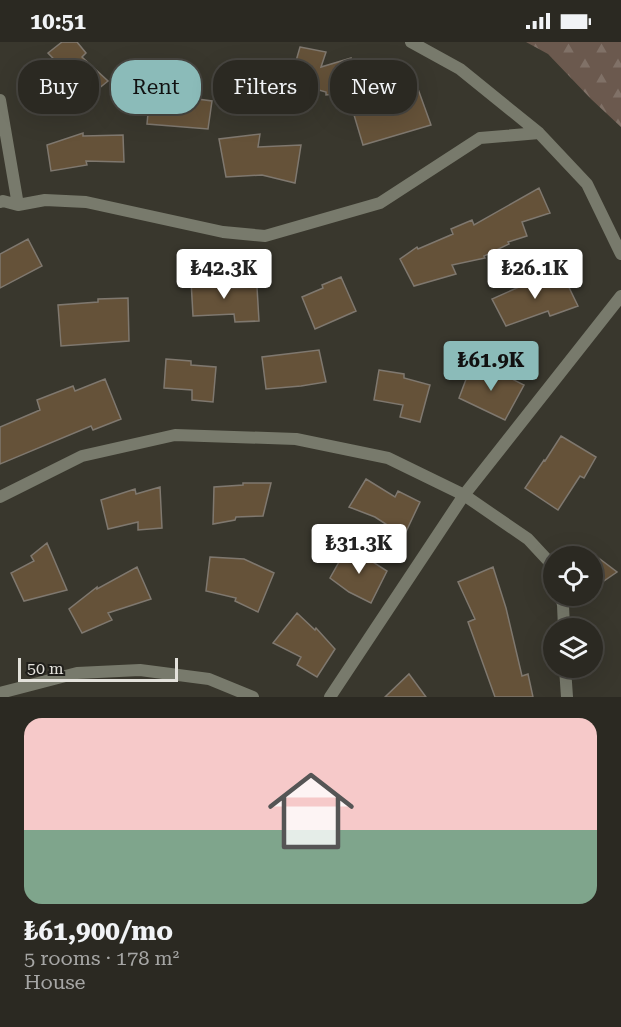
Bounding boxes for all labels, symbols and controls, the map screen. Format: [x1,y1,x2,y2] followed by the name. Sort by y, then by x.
[30,9,86,34] text: 10:51
[18,60,99,114] chip: Buy
[111,60,201,114] chip: Rent
[213,60,318,114] chip: Filters
[330,60,417,114] chip: New
[175,249,273,300] pin: ₺42.3K
[486,249,584,300] pin: ₺26.1K
[191,256,257,280] text: ₺42.3K
[502,256,568,280] text: ₺26.1K
[442,341,540,392] pin: ₺61.9K
[458,348,524,372] text: ₺61.9K
[310,524,408,575] pin: ₺31.3K
[326,531,392,555] text: ₺31.3K
[543,546,603,678] map controls
[543,546,603,606] button: locate
[543,618,603,678] button: layers
[18,655,178,682] scale bar
[27,659,64,678] text: 50 m
[257,757,365,865] icon: home
[24,916,173,946] text: ₺61,900/mo
[24,946,179,970] text: 5 rooms · 178 m²
[24,970,86,994] text: House

